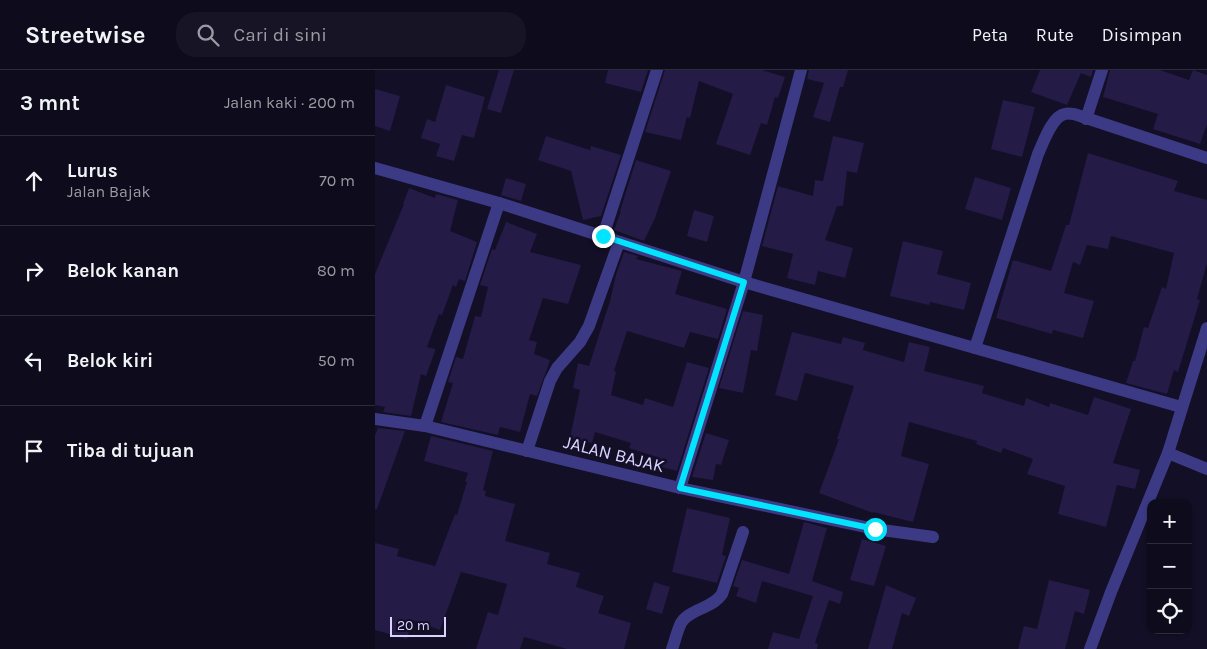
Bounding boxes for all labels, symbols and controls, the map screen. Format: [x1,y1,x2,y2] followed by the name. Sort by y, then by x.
[176,12,526,57] search box
[25,21,146,49] text: Streetwise
[194,21,222,49] icon: search
[234,24,327,46] text: Cari di sini
[972,24,1008,46] text: Peta
[1036,24,1074,46] text: Rute
[1102,24,1182,46] text: Disimpan
[20,91,80,115] text: 3 mnt
[224,93,355,112] text: Jalan kaki · 200 m
[67,160,118,182] text: Lurus
[20,167,48,195] icon: ahead
[319,171,355,190] text: 70 m
[67,182,151,201] text: Jalan Bajak
[592,225,615,248] route end
[20,257,48,285] icon: right
[67,260,179,282] text: Belok kanan
[317,261,355,280] text: 80 m
[20,347,48,375] icon: left
[67,350,153,372] text: Belok kiri
[318,351,355,370] text: 50 m
[561,431,667,477] street label: JALAN BAJAK
[20,437,48,465] icon: arrive
[67,440,194,462] text: Tiba di tujuan
[1147,499,1192,634] map controls
[1147,499,1192,544] button: +
[864,518,887,541] route start
[1147,544,1192,589] button: −
[1147,589,1192,634] button: locate
[390,614,446,637] scale bar
[397,617,430,634] text: 20 m

